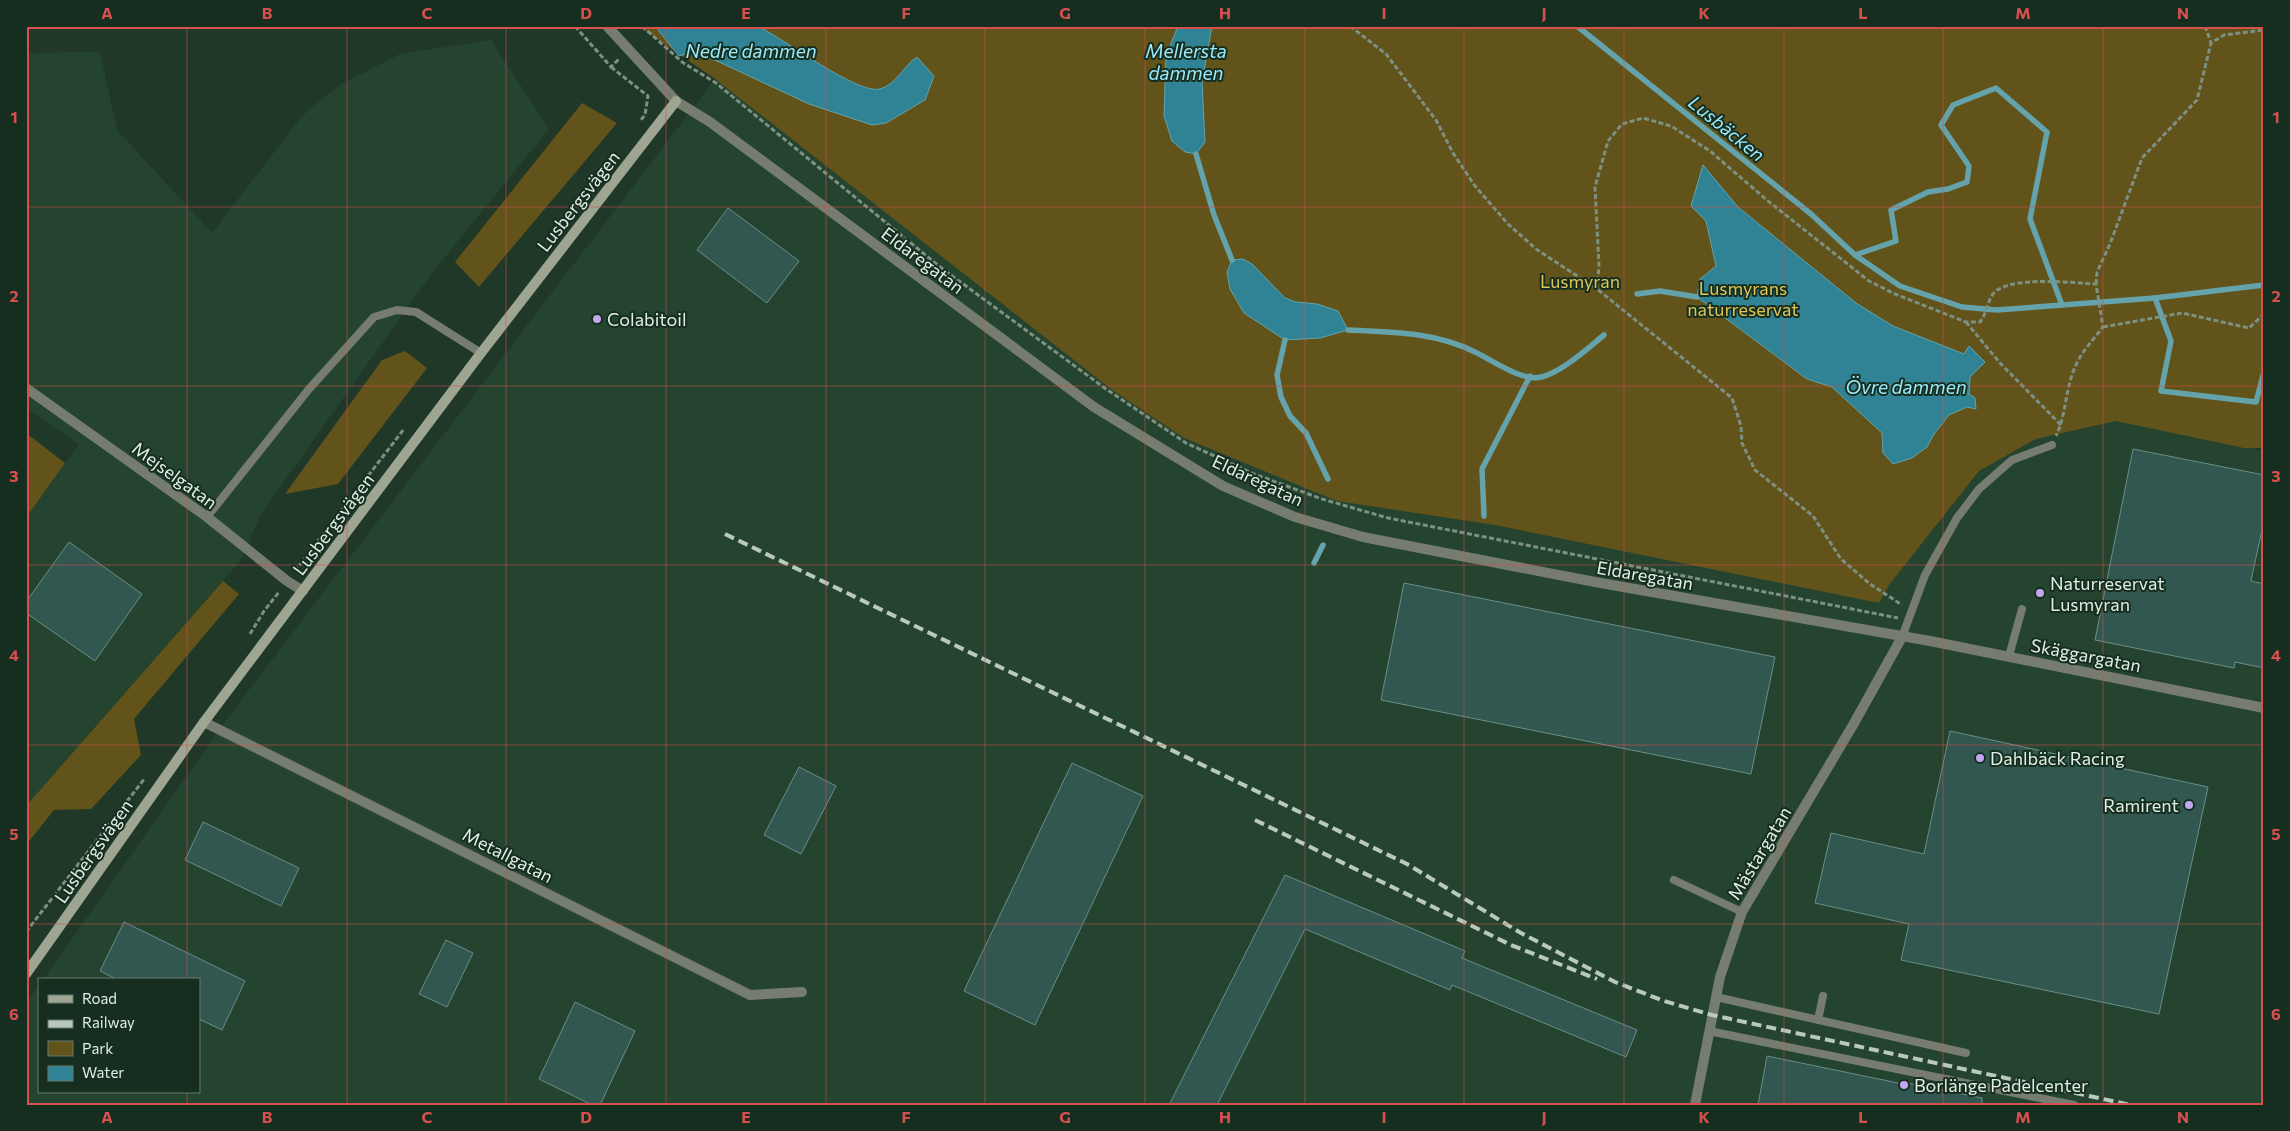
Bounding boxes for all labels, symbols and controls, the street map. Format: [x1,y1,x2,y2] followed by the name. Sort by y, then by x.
[101,3,113,22] text: A
[262,3,273,22] text: B
[422,3,433,22] text: C
[580,3,592,22] text: D
[741,3,751,22] text: E
[901,3,911,22] text: F
[1059,3,1071,22] text: G
[1219,3,1231,22] text: H
[1381,3,1387,22] text: I
[1541,3,1547,22] text: J
[1698,3,1710,22] text: K
[1858,3,1868,22] text: L
[2015,3,2031,22] text: M
[2177,3,2189,22] text: N
[685,39,817,62] water label: Nedre dammen
[1145,39,1227,84] water label: Mellersta dammen
[1684,90,1770,166] water label: Lusbäcken
[10,107,18,126] text: 1
[2272,107,2280,126] text: 1
[532,146,624,256] street label: Lusbergsvägen
[877,222,969,298] street label: Eldaregatan
[1540,270,1620,292] park label: Lusmyran
[1687,277,1799,320] park label: Lusmyrans naturreservat
[9,286,19,305] text: 2
[2271,286,2281,305] text: 2
[607,308,687,330] place label: Colabitoil
[591,313,603,325] marker: Colabitoil
[1845,375,1967,398] water label: Övre dammen
[128,437,222,513] street label: Mejselgatan
[1209,449,1307,511] street label: Eldaregatan
[9,466,19,485] text: 3
[2271,466,2281,485] text: 3
[288,469,378,579] street label: Lusbergsvägen
[1595,556,1695,594] street label: Eldaregatan
[2050,572,2165,615] place label: Naturreservat Lusmyran
[2034,587,2046,599] marker: Naturreservat Lusmyran
[2029,634,2143,676] street label: Skäggargatan
[9,645,19,664] text: 4
[2271,645,2281,664] text: 4
[1990,747,2125,769] place label: Dahlbäck Racing
[1974,752,1986,764] marker: Dahlbäck Racing
[2103,794,2179,816] place label: Ramirent
[49,795,137,907] street label: Lusbergsvägen
[2183,799,2195,811] marker: Ramirent
[1723,802,1795,904] street label: Mästargatan
[459,823,557,887] street label: Metallgatan
[9,824,19,843] text: 5
[2271,824,2281,843] text: 5
[38,978,200,1094] legend
[82,989,117,1007] text: Road
[9,1004,19,1023] text: 6
[2271,1004,2281,1023] text: 6
[82,1013,135,1031] text: Railway
[82,1039,113,1057] text: Park
[82,1063,124,1081] text: Water
[1914,1074,2088,1096] place label: Borlänge Padelcenter
[1898,1079,1910,1091] marker: Borlänge Padelcenter
[101,1107,113,1126] text: A
[262,1107,273,1126] text: B
[422,1107,433,1126] text: C
[580,1107,592,1126] text: D
[741,1107,751,1126] text: E
[901,1107,911,1126] text: F
[1059,1107,1071,1126] text: G
[1219,1107,1231,1126] text: H
[1381,1107,1387,1126] text: I
[1541,1107,1547,1126] text: J
[1698,1107,1710,1126] text: K
[1858,1107,1868,1126] text: L
[2015,1107,2031,1126] text: M
[2177,1107,2189,1126] text: N

